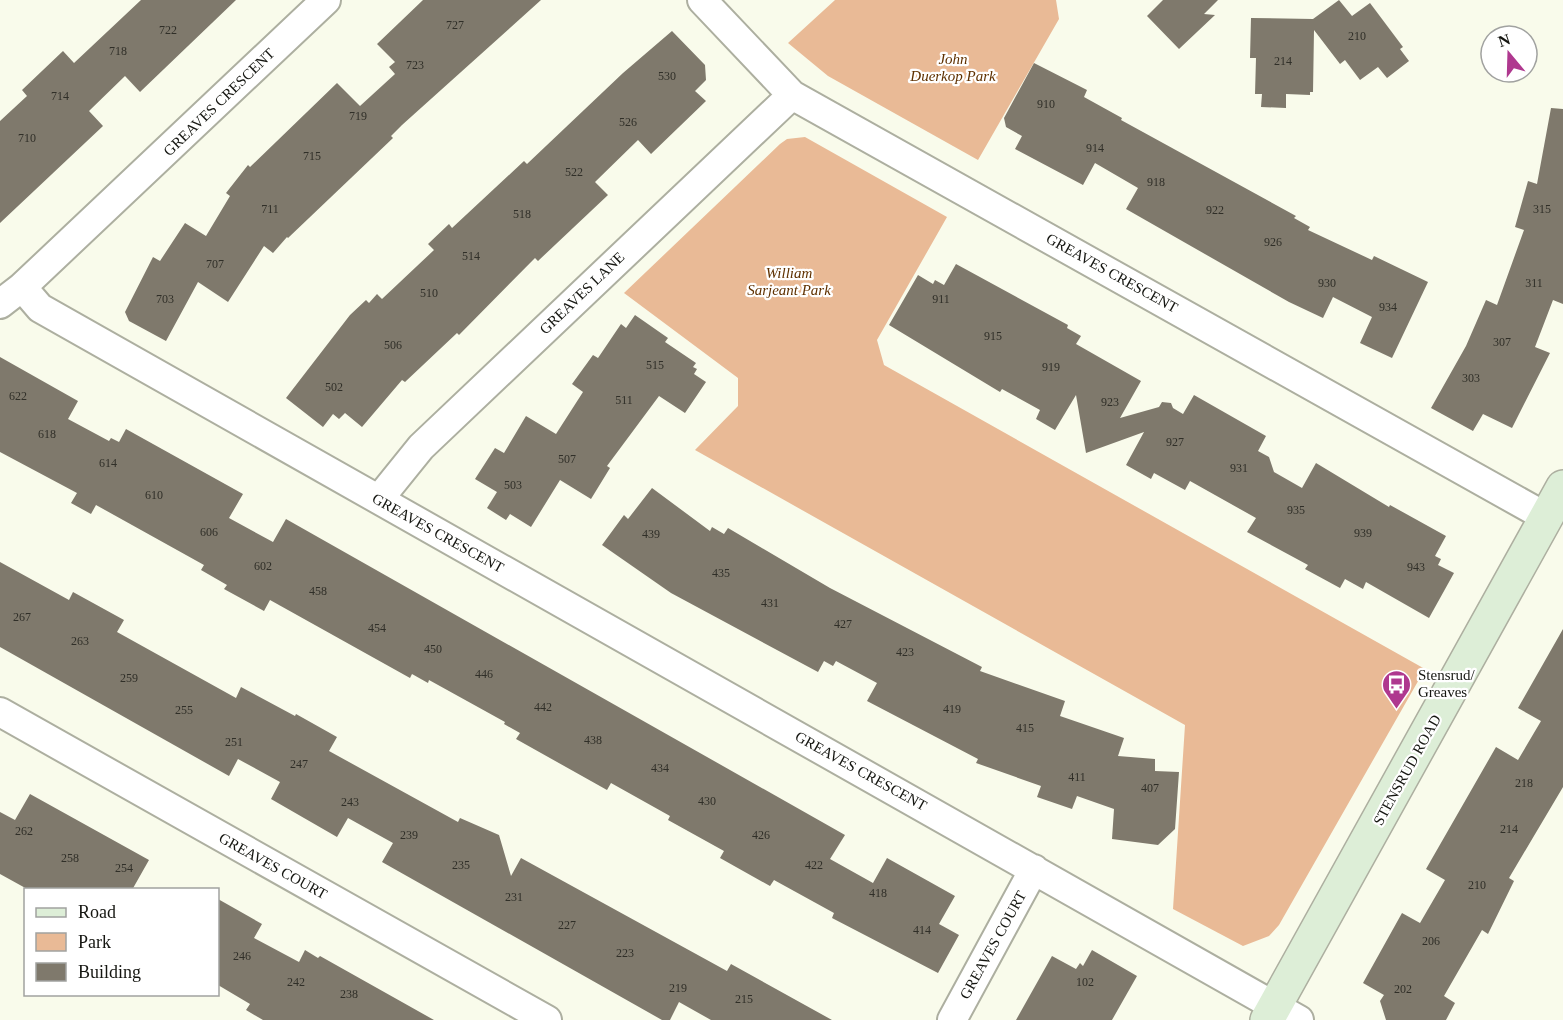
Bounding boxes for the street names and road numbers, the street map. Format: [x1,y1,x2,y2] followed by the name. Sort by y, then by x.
[160,45,278,159] street label: GREAVES CRESCENT
[1044,230,1180,316] street label: GREAVES CRESCENT
[537,249,627,337] street label: GREAVES LANE
[370,490,506,576] street label: GREAVES CRESCENT
[1370,712,1444,828] street label: STENSRUD ROAD
[793,728,929,814] street label: GREAVES CRESCENT
[216,830,330,902] street label: GREAVES COURT
[957,888,1029,1002] street label: GREAVES COURT

